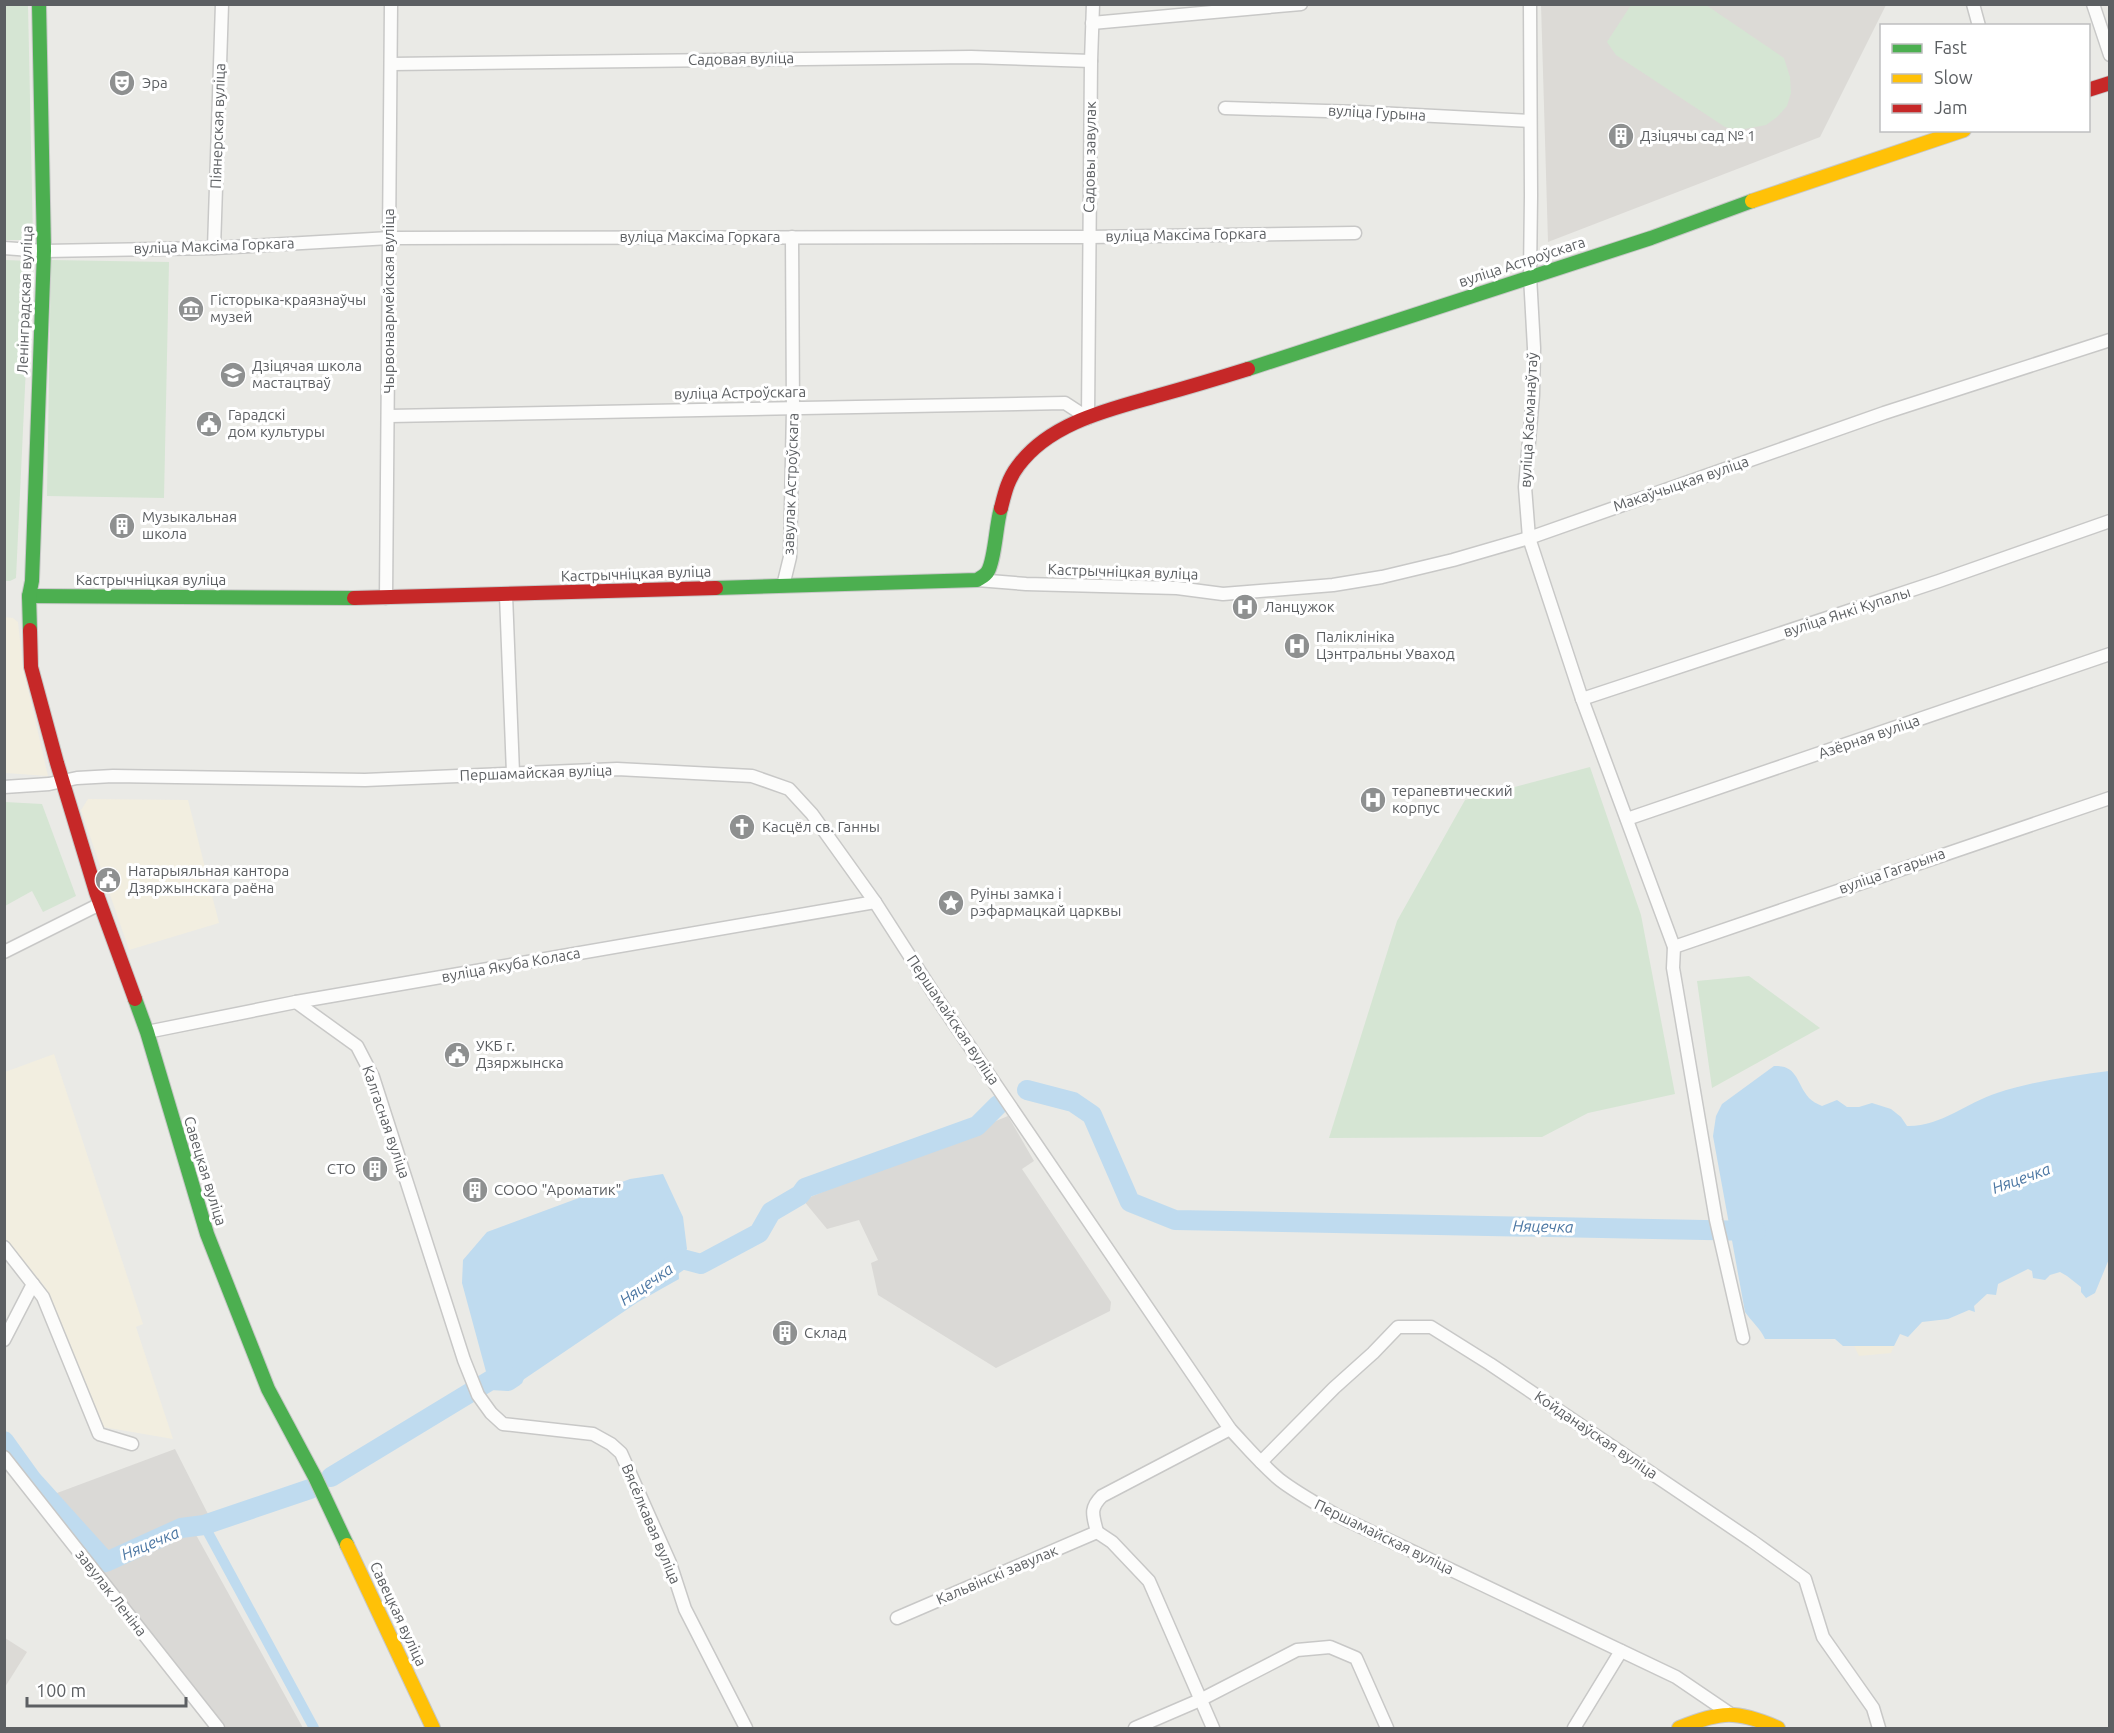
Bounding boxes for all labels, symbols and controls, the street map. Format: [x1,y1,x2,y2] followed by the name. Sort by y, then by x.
[1880,24,2090,132] legend
[1934,37,1967,57] text: Fast
[688,49,794,68] street label: Садовая вуліца
[207,63,228,189] street label: Піянерская вуліца
[1934,67,1973,87] text: Slow
[107,68,137,98] theatre icon: Эра
[142,74,168,91] place label: Эра
[1934,97,1968,117] text: Jam
[1080,101,1099,213] street label: Садовы завулак
[1328,101,1426,124] street label: вуліца Гурына
[1606,121,1636,151] building icon: Дзіцячы сад № 1
[1640,127,1756,144] place label: Дзіцячы сад № 1
[380,208,397,394] street label: Чырвонаармейская вуліца
[13,225,36,375] street label: Ленінградская вуліца
[1105,225,1267,244] street label: вуліца Максіма Горкага
[619,228,781,245] street label: вуліца Максіма Горкага
[1456,233,1587,290] street label: вуліца Астроўскага
[133,234,295,257] street label: вуліца Максіма Горкага
[210,291,366,325] place label: Гісторыка-краязнаўчы музей
[176,294,206,324] museum icon: Гісторыка-краязнаўчы музей
[1516,352,1541,488] street label: вуліца Касманаўтаў
[252,357,362,391] place label: Дзіцячая школа мастацтваў
[218,360,248,390] school or university icon: Дзіцячая школа мастацтваў
[674,383,806,402] street label: вуліца Астроўскага
[228,406,325,440] place label: Гарадскі дом культуры
[194,409,224,439] public building icon: Гарадскі дом культуры
[780,413,801,555] street label: завулак Астроўскага
[1611,452,1751,515] street label: Макаўчыцкая вуліца
[142,508,237,542] place label: Музыкальная школа
[107,511,137,541] building icon: Музыкальная школа
[1047,560,1199,583] street label: Кастрычніцкая вуліца
[560,562,712,585] street label: Кастрычніцкая вуліца
[76,571,226,588] street label: Кастрычніцкая вуліца
[1781,583,1912,640] street label: вуліца Янкі Купалы
[1230,592,1260,622] hospital icon: Ланцужок
[1264,598,1335,615] place label: Ланцужок
[1316,628,1455,662] place label: Паліклініка Цэнтральны Уваход
[1282,631,1312,661] hospital icon: Паліклініка Цэнтральны Уваход
[1816,711,1922,762] street label: Азёрная вуліца
[459,761,613,784] street label: Першамайская вуліца
[1392,782,1513,816] place label: терапевтический корпус
[1358,785,1388,815] hospital icon: терапевтический корпус
[727,812,757,842] church icon: Касцёл св. Ганны
[762,818,880,835] place label: Касцёл св. Ганны
[1836,844,1947,897] street label: вуліца Гагарына
[128,862,289,896] place label: Натарыяльная кантора Дзяржынскага раёна
[93,865,123,895] public building icon: Натарыяльная кантора Дзяржынскага раёна
[970,885,1121,919] place label: Руіны замка і рэфармацкай царквы
[936,888,966,918] place icon: Руіны замка і рэфармацкай царквы
[440,944,582,985] street label: вуліца Якуба Коласа
[904,952,1003,1088] street label: Першамайская вуліца
[476,1037,564,1071] place label: УКБ г. Дзяржынска
[442,1040,472,1070] public building icon: УКБ г. Дзяржынска
[359,1063,414,1181] street label: Калгасная вуліца
[181,1114,230,1227] street label: Савецкая вуліца
[360,1154,390,1184] building icon: СТО
[1989,1159,2053,1197] water label: Няцечка
[327,1160,356,1177] place label: СТО
[460,1175,490,1205] building icon: СООО "Ароматик"
[494,1181,622,1198] place label: СООО "Ароматик"
[1512,1216,1574,1236] water label: Няцечка
[616,1259,676,1309] water label: Няцечка
[770,1318,800,1348] building icon: Склад
[804,1324,847,1341] place label: Склад
[1531,1387,1661,1482] street label: Койданаўская вуліца
[619,1461,684,1586] street label: Вясёлкавая вуліца
[1312,1495,1457,1578] street label: Першамайская вуліца
[118,1523,182,1563] water label: Няцечка
[934,1541,1060,1608] street label: Кальвінскі завулак
[72,1546,151,1639] street label: завулак Леніна
[367,1559,430,1669] street label: Савецкая вуліца
[27,1670,186,1708] scale bar
[36,1680,86,1700] text: 100 m

